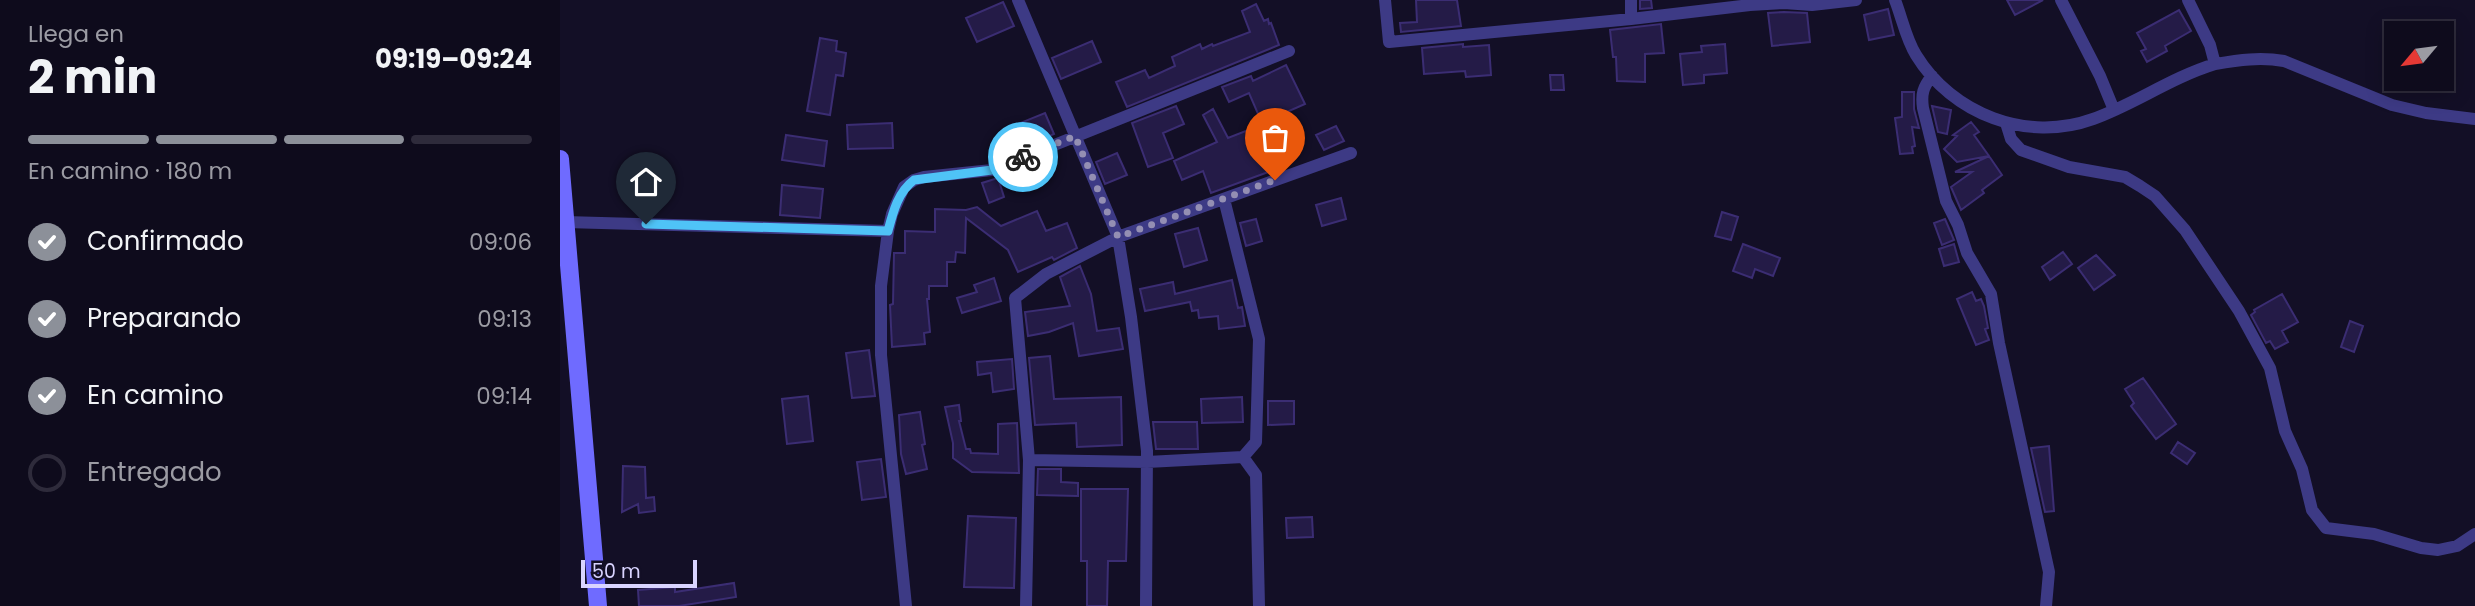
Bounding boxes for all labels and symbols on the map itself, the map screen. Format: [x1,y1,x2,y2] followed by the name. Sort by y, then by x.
[2384,21,2454,91] north arrow
[1245,108,1305,180] pin
[988,122,1058,192] courier
[616,152,676,224] pin
[581,557,696,589] scale bar

